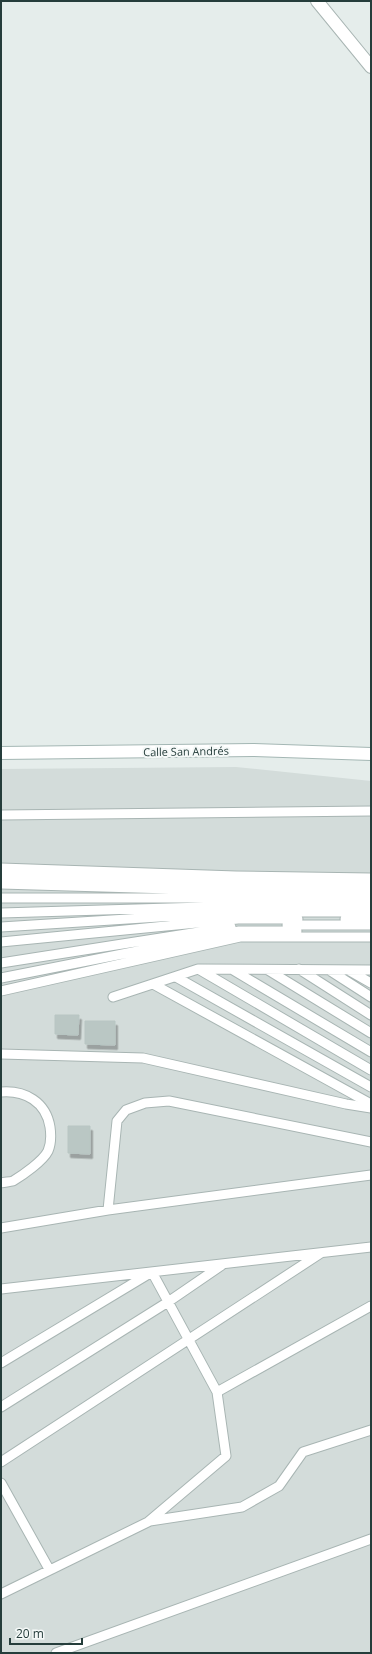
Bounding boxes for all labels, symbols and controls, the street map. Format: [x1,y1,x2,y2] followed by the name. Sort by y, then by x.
[143,743,229,759] street label: Calle San Andrés
[10,1620,82,1646] scale bar
[16,1625,44,1642] text: 20 m

